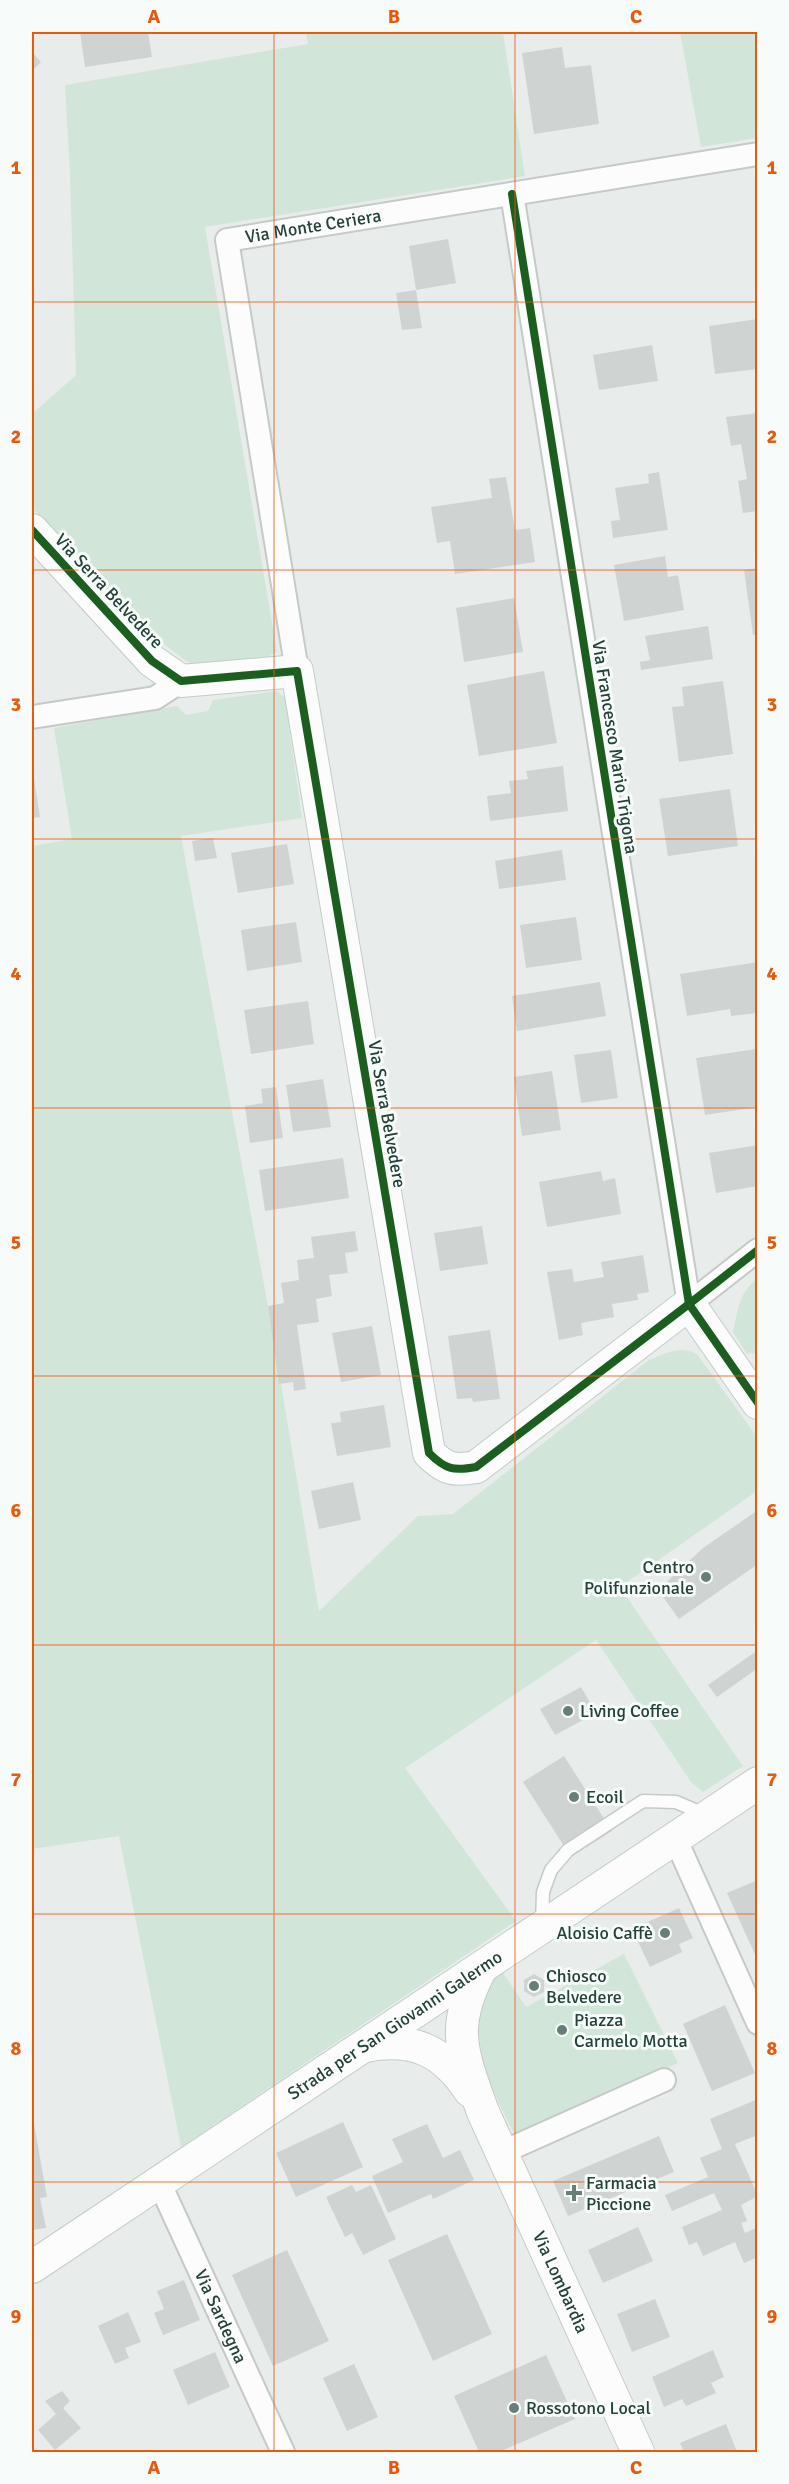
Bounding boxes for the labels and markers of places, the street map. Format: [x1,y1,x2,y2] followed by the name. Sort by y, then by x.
[584,1556,694,1599] place label: Centro Polifunzionale
[699,1570,713,1584] marker: Centro Polifunzionale
[580,1700,679,1722] place label: Living Coffee
[561,1704,575,1718] marker: Living Coffee
[586,1786,624,1808] place label: Ecoil
[567,1790,581,1804] marker: Ecoil
[556,1922,653,1944] place label: Aloisio Caffè
[658,1926,672,1940] marker: Aloisio Caffè
[546,1965,622,2008] place label: Chiosco Belvedere
[527,1979,541,1993] marker: Chiosco Belvedere
[574,2009,688,2052] place label: Piazza Carmelo Motta
[555,2023,569,2037] marker: Piazza Carmelo Motta
[586,2172,657,2215] place label: Farmacia Piccione
[567,2186,581,2200] marker: Farmacia Piccione
[526,2397,651,2419] place label: Rossotono Local
[507,2401,521,2415] marker: Rossotono Local

